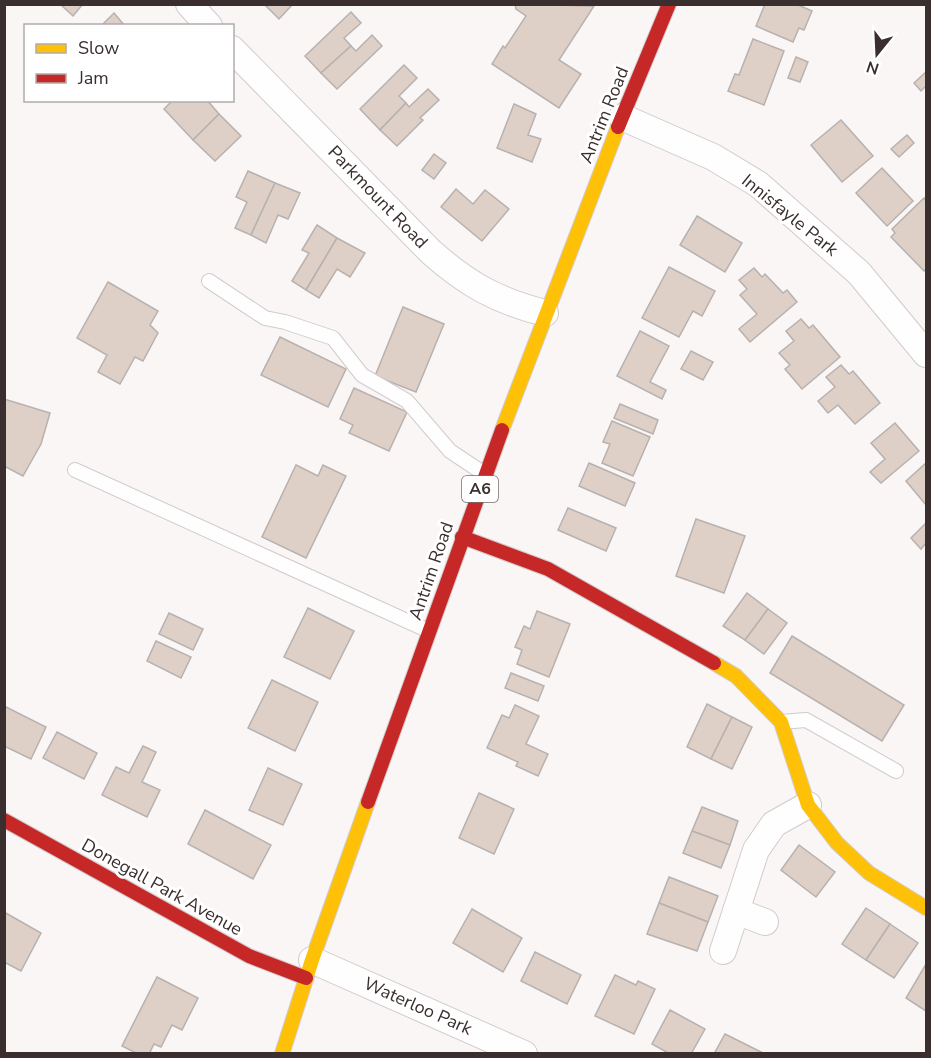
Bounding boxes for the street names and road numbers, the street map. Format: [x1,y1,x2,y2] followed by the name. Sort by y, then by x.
[574,63,634,167] street label: Antrim Road
[323,140,433,254] street label: Parkmount Road
[737,169,844,262] street label: Innisfayle Park
[462,476,498,502] road number: A6
[403,519,459,623] street label: Antrim Road
[77,833,247,941] street label: Donegall Park Avenue
[360,971,477,1041] street label: Waterloo Park

